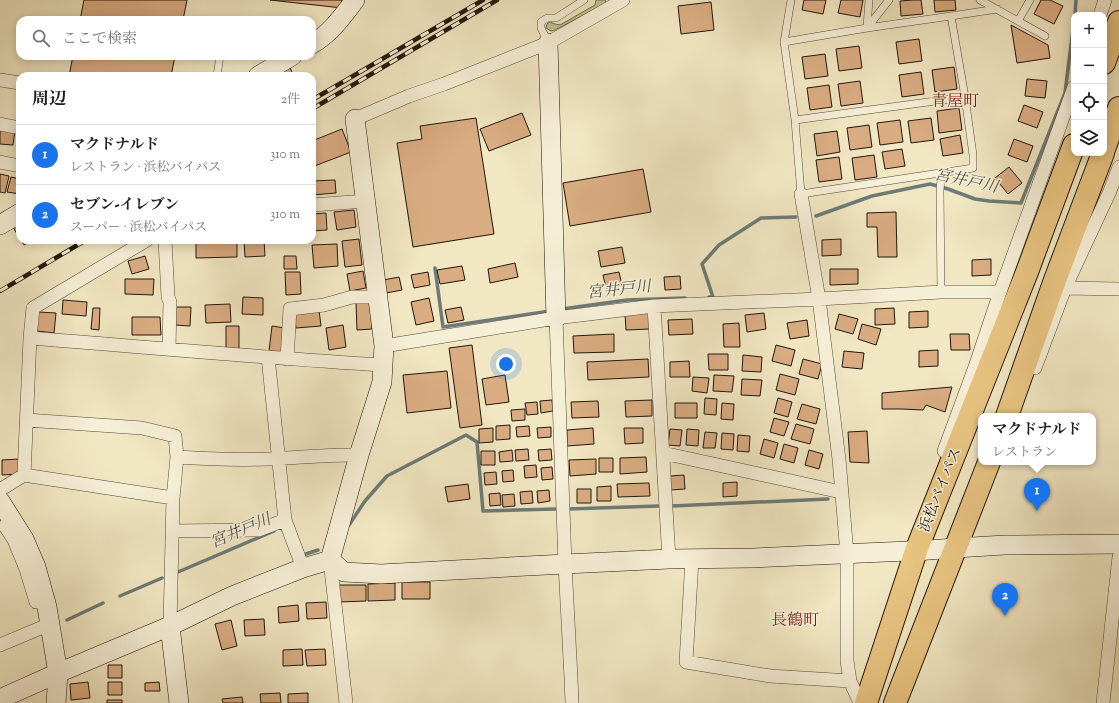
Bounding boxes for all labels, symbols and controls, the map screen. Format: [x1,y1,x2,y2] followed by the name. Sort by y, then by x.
[1071,12,1107,156] map controls
[1071,12,1107,48] button: +
[16,16,316,60] search box
[30,27,52,49] icon: search
[62,29,137,50] text: ここで検索
[1071,48,1107,84] button: −
[1071,84,1107,120] button: locate
[32,88,66,112] text: 周辺
[281,91,300,109] text: 2件
[931,91,979,114] district label: 青屋町
[1071,120,1107,156] button: layers
[70,135,159,156] text: マクドナルド
[43,146,47,164] text: 1
[270,146,300,164] text: 310 m
[70,159,221,177] text: レストラン · 浜松バイパス
[932,164,1002,200] water label: 宮井戸川
[70,195,179,216] text: セブン-イレブン
[42,206,48,224] text: 2
[270,206,300,224] text: 310 m
[70,219,207,237] text: スーパー · 浜松バイパス
[586,276,654,306] water label: 宮井戸川
[496,354,516,374] your location
[978,413,1096,465] popup
[992,420,1082,441] text: マクドナルド
[914,444,968,536] street label: 浜松バイパス
[992,444,1057,462] text: レストラン
[1024,478,1050,511] pin: 1
[207,508,277,555] water label: 宮井戸川
[992,583,1018,616] pin: 2
[771,610,819,633] district label: 長鶴町

